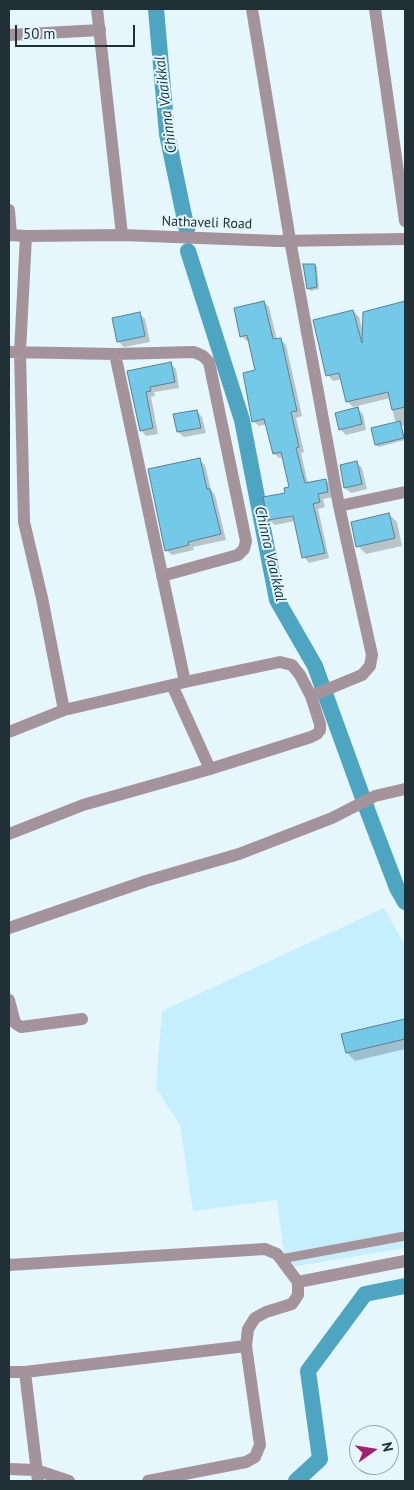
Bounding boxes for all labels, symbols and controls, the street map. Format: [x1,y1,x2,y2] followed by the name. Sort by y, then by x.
[18,15,138,47] scale bar
[23,24,56,43] text: 50 m
[151,56,181,154] water label: Chinna Vaaikkal
[161,213,253,233] street label: Nathaveli Road
[250,504,290,604] water label: Chinna Vaaikkal
[349,1425,399,1475] north arrow
[378,1440,397,1453] text: N

